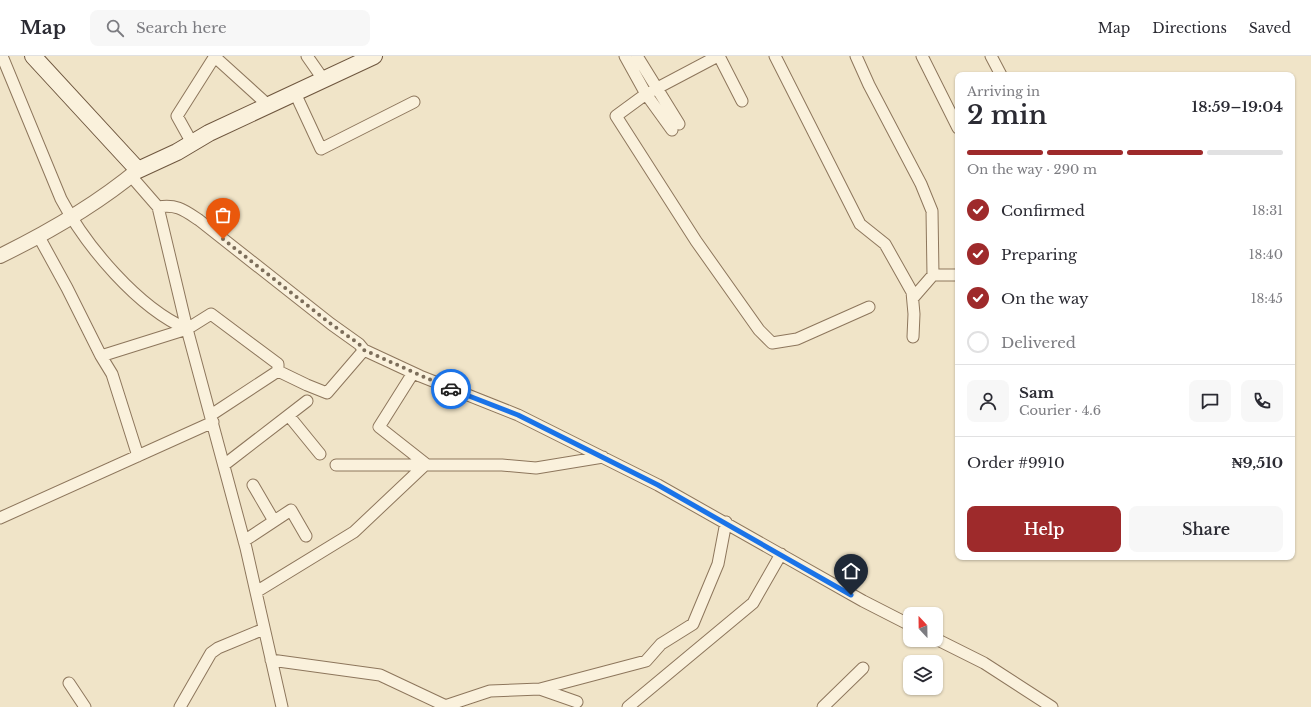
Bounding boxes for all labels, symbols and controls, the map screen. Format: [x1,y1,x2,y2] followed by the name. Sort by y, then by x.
[90,10,370,46] search box
[20,16,66,39] text: Map
[104,17,126,39] icon: search
[136,18,227,37] text: Search here
[1098,19,1130,37] text: Map
[1152,19,1227,37] text: Directions
[1249,19,1291,37] text: Saved
[967,83,1040,100] text: Arriving in
[1192,97,1283,116] text: 18:59–19:04
[967,99,1047,131] text: 2 min
[967,161,1097,178] text: On the way · 290 m
[206,198,240,239] pin
[967,199,989,221] icon: check
[1001,201,1085,220] text: Confirmed
[1252,202,1283,219] text: 18:31
[212,204,234,226] icon: bag
[967,243,989,265] icon: check
[1001,245,1077,264] text: Preparing
[1249,246,1283,263] text: 18:40
[967,287,989,309] icon: check
[1001,289,1089,308] text: On the way
[1251,290,1283,307] text: 18:45
[1001,333,1076,352] text: Delivered
[431,369,471,409] courier
[440,378,462,400] icon: car
[967,380,1009,422] button: person
[1189,380,1231,422] button: chat
[1241,380,1283,422] button: phone
[1019,383,1054,402] text: Sam
[1019,402,1101,419] text: Courier · 4.6
[967,453,1065,472] text: Order #9910
[1232,453,1283,472] text: ₦9,510
[967,506,1121,552] button: Help
[1129,506,1283,552] button: Share
[834,554,868,595] pin
[840,560,862,582] icon: home
[903,607,943,647] north arrow
[903,607,943,695] map controls
[903,655,943,695] button: layers

